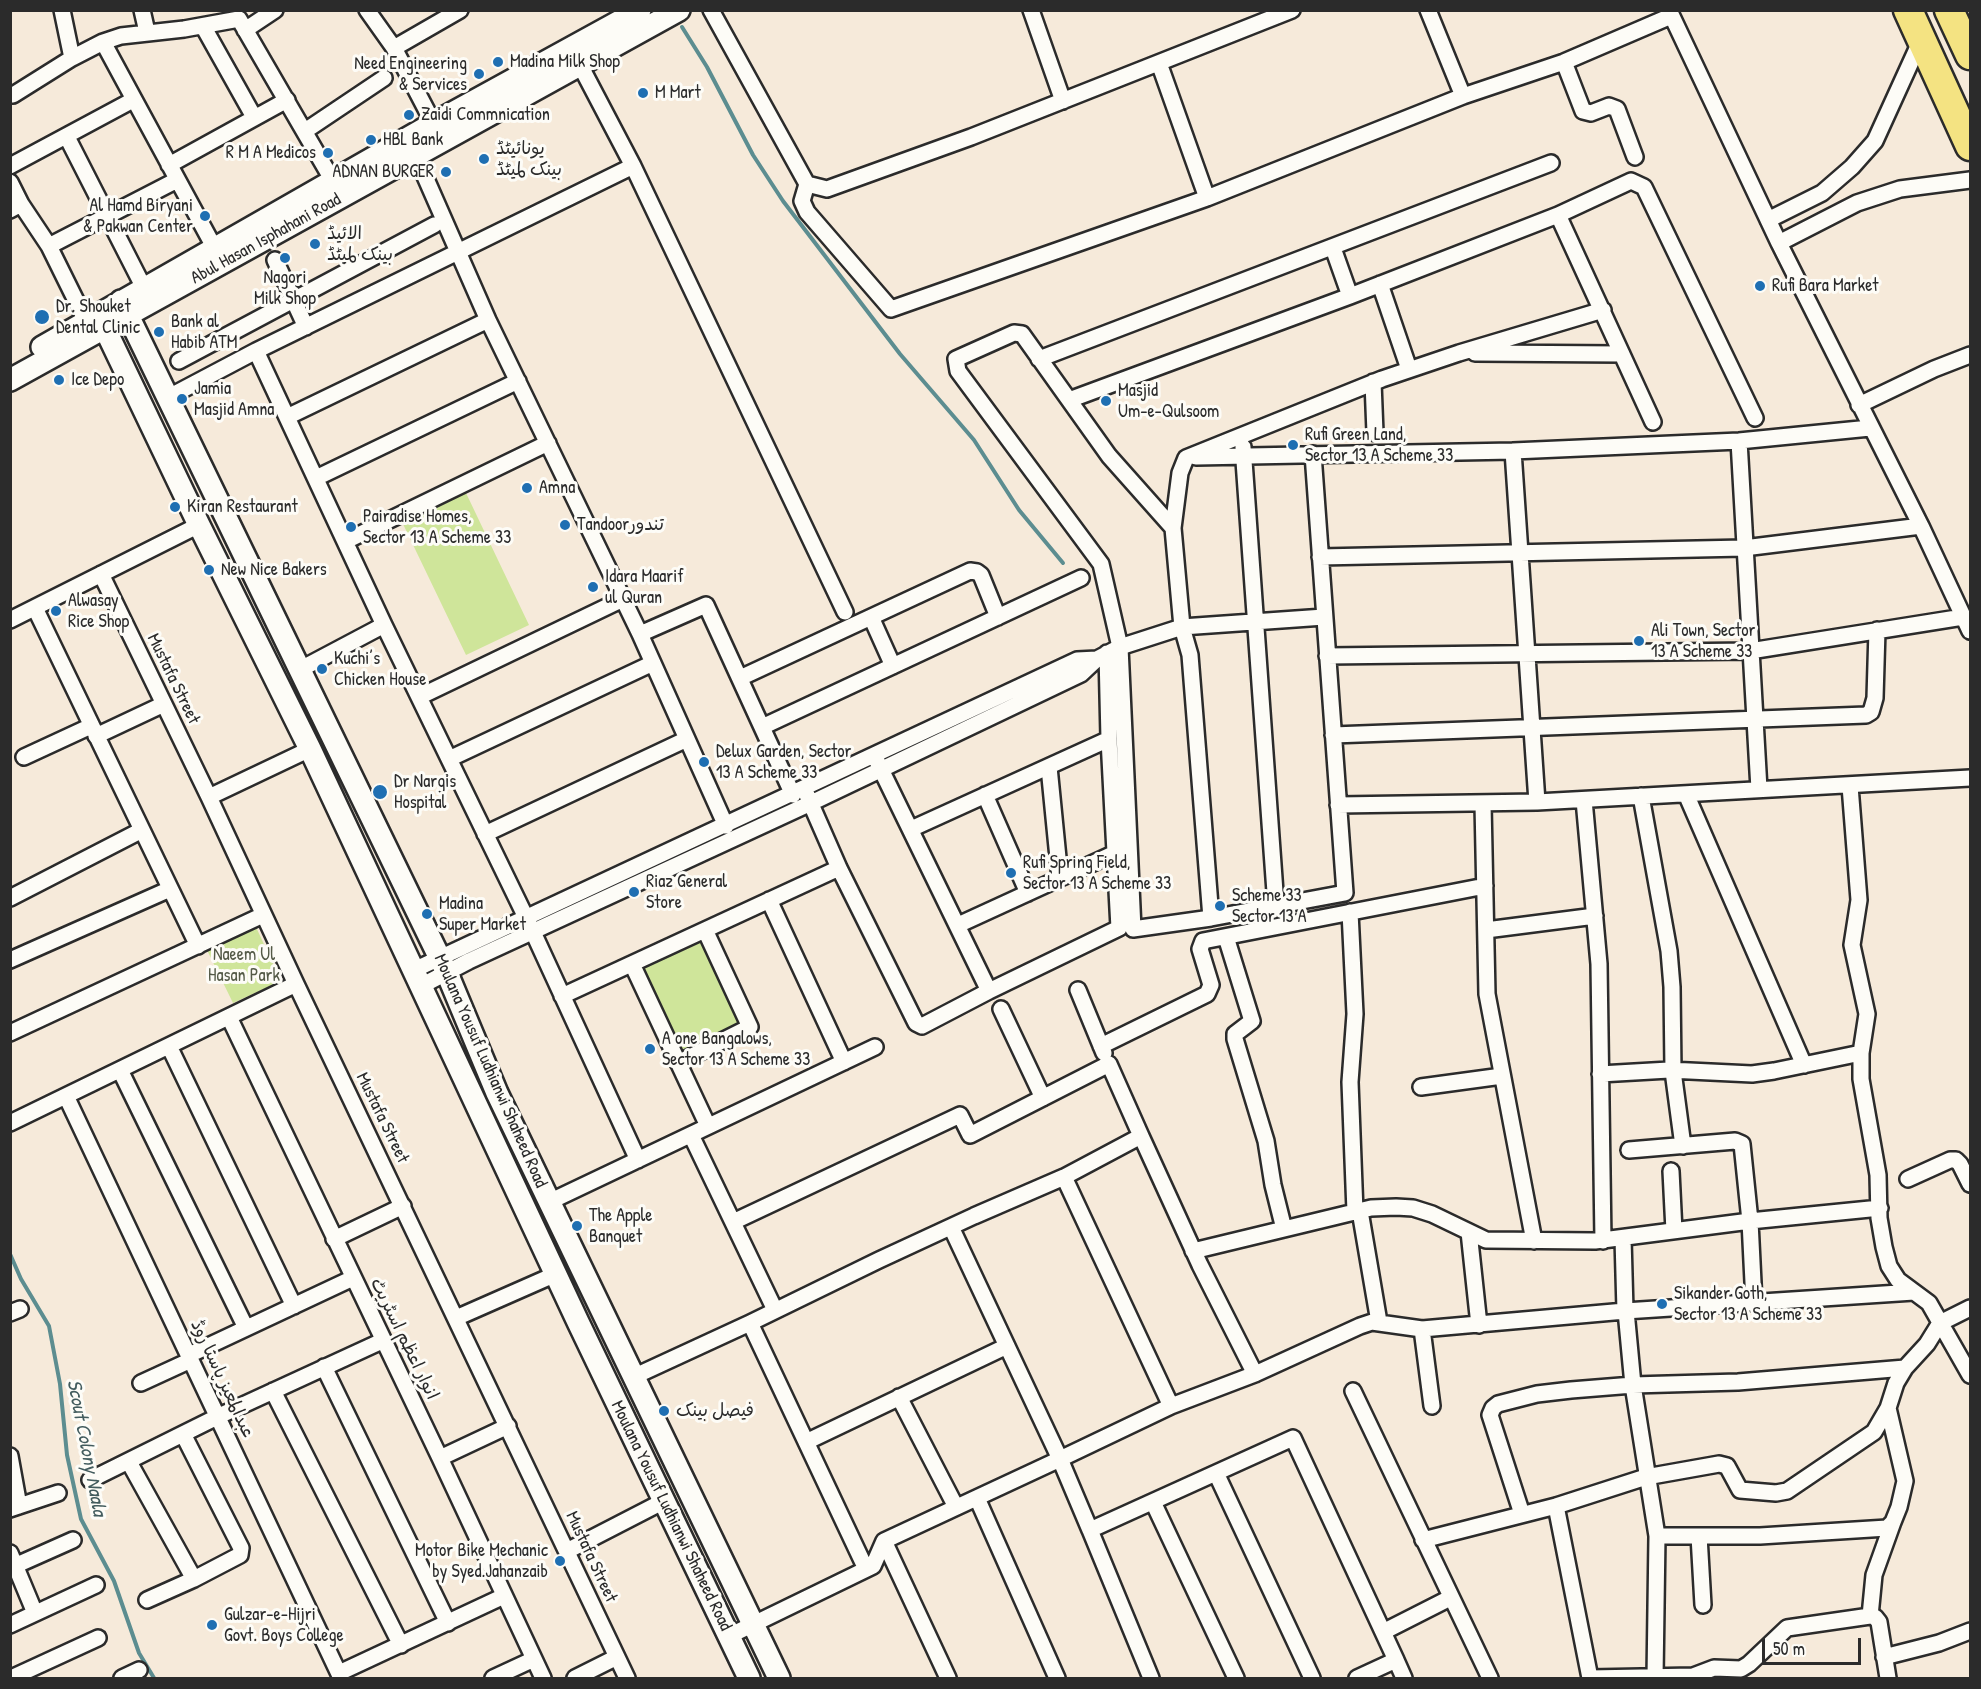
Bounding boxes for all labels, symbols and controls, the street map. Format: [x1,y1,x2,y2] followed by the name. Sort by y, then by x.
[510,51,620,73] place label: Madina Milk Shop
[354,53,467,96] place label: Need Engineering & Services
[491,55,505,69] marker: Madina Milk Shop
[472,67,486,81] marker: Need Engineering & Services
[655,82,701,104] place label: M Mart
[636,86,650,100] marker: M Mart
[421,104,550,126] place label: Zaidi Commnication
[402,108,416,122] marker: Zaidi Commnication
[383,129,443,151] place label: HBL Bank
[364,133,378,147] marker: HBL Bank
[496,138,562,180] place label: یونائیٹڈ بینک لمیٹڈ
[226,142,316,164] place label: R M A Medicos
[321,146,335,160] marker: R M A Medicos
[477,152,491,166] marker: یونائیٹڈ بینک لمیٹڈ
[333,161,434,183] place label: ADNAN BURGER
[439,165,453,179] marker: ADNAN BURGER
[187,189,345,289] street label: Abul Hasan Isphahani Road
[83,195,193,238] place label: Al Hamd Biryani & Pakwan Center
[198,209,212,223] marker: Al Hamd Biryani & Pakwan Center
[327,223,393,266] place label: الائیڈ بینک لمیٹڈ
[308,237,322,251] marker: الائیڈ بینک لمیٹڈ
[278,251,292,265] marker: Nagori Milk Shop
[254,267,316,310] place label: Nagori Milk Shop
[1772,275,1879,297] place label: Rufi Bara Market
[1753,279,1767,293] marker: Rufi Bara Market
[56,296,140,338] place label: Dr. Shouket Dental Clinic
[33,308,51,326] marker: Dr. Shouket Dental Clinic
[171,311,237,354] place label: Bank al Habib ATM
[152,325,166,339] marker: Bank al Habib ATM
[71,369,124,391] place label: Ice Depo
[52,373,66,387] marker: Ice Depo
[194,378,274,420] place label: Jamia Masjid Amna
[1118,380,1219,422] place label: Masjid Um-e-Qulsoom
[175,392,189,406] marker: Jamia Masjid Amna
[1099,394,1113,408] marker: Masjid Um-e-Qulsoom
[1305,424,1453,466] place label: Rufi Green Land, Sector 13 A Scheme 33
[1286,438,1300,452] marker: Rufi Green Land, Sector 13 A Scheme 33
[539,477,575,499] place label: Amna
[520,481,534,495] marker: Amna
[187,496,298,518] place label: Kiran Restaurant
[168,500,182,514] marker: Kiran Restaurant
[363,506,511,548] place label: Pairadise Homes, Sector 13 A Scheme 33
[577,514,664,536] place label: Tandoorتندور
[558,518,572,532] marker: Tandoorتندور
[344,520,358,534] marker: Pairadise Homes, Sector 13 A Scheme 33
[221,559,327,581] place label: New Nice Bakers
[202,563,216,577] marker: New Nice Bakers
[605,566,684,608] place label: Idara Maarif ul Quran
[586,580,600,594] marker: Idara Maarif ul Quran
[68,590,129,632] place label: Alwasay Rice Shop
[49,604,63,618] marker: Alwasay Rice Shop
[1651,620,1755,662] place label: Ali Town, Sector 13 A Scheme 33
[142,630,204,728] street label: Mustafa Street
[1632,634,1646,648] marker: Ali Town, Sector 13 A Scheme 33
[334,648,426,690] place label: Kuchi’s Chicken House
[315,662,329,676] marker: Kuchi’s Chicken House
[716,741,851,783] place label: Delux Garden, Sector 13 A Scheme 33
[697,755,711,769] marker: Delux Garden, Sector 13 A Scheme 33
[394,771,456,814] place label: Dr Nargis Hospital
[371,783,389,801] marker: Dr Nargis Hospital
[1023,852,1171,894] place label: Rufi Spring Field, Sector 13 A Scheme 33
[1004,866,1018,880] marker: Rufi Spring Field, Sector 13 A Scheme 33
[646,871,727,914] place label: Riaz General Store
[627,885,641,899] marker: Riaz General Store
[1232,885,1306,928] place label: Scheme 33 Sector 13 A
[439,893,526,936] place label: Madina Super Market
[1213,899,1227,913] marker: Scheme 33 Sector 13 A
[420,907,434,921] marker: Madina Super Market
[208,944,280,986] park label: Naeem Ul Hasan Park
[429,951,551,1191] street label: Moulana Yousuf Ludhianwi Shaheed Road
[662,1028,810,1070] place label: A one Bangalows, Sector 13 A Scheme 33
[643,1042,657,1056] marker: A one Bangalows, Sector 13 A Scheme 33
[351,1069,413,1167] street label: Mustafa Street
[589,1205,652,1248] place label: The Apple Banquet
[570,1219,584,1233] marker: The Apple Banquet
[365,1275,443,1403] street label: انوار اعظم اسٹریٹ
[1674,1283,1822,1326] place label: Sikander Goth, Sector 13 A Scheme 33
[1655,1297,1669,1311] marker: Sikander Goth, Sector 13 A Scheme 33
[185,1317,259,1441] street label: عبدالمعیز پاستا روڈ
[61,1378,111,1518] water label: Scout Colony Naala
[606,1398,736,1634] street label: Moulana Yousuf Ludhianwi Shaheed Road
[676,1400,754,1422] place label: فیصل بینک
[657,1404,671,1418] marker: فیصل بینک
[561,1508,621,1606] street label: Mustafa Street
[415,1540,548,1582] place label: Motor Bike Mechanic by Syed.Jahanzaib
[553,1554,567,1568] marker: Motor Bike Mechanic by Syed.Jahanzaib
[224,1604,344,1646] place label: Gulzar-e-Hijri Govt. Boys College
[205,1618,219,1632] marker: Gulzar-e-Hijri Govt. Boys College
[1765,1626,1864,1664] scale bar
[1773,1636,1805,1661] text: 50 m

